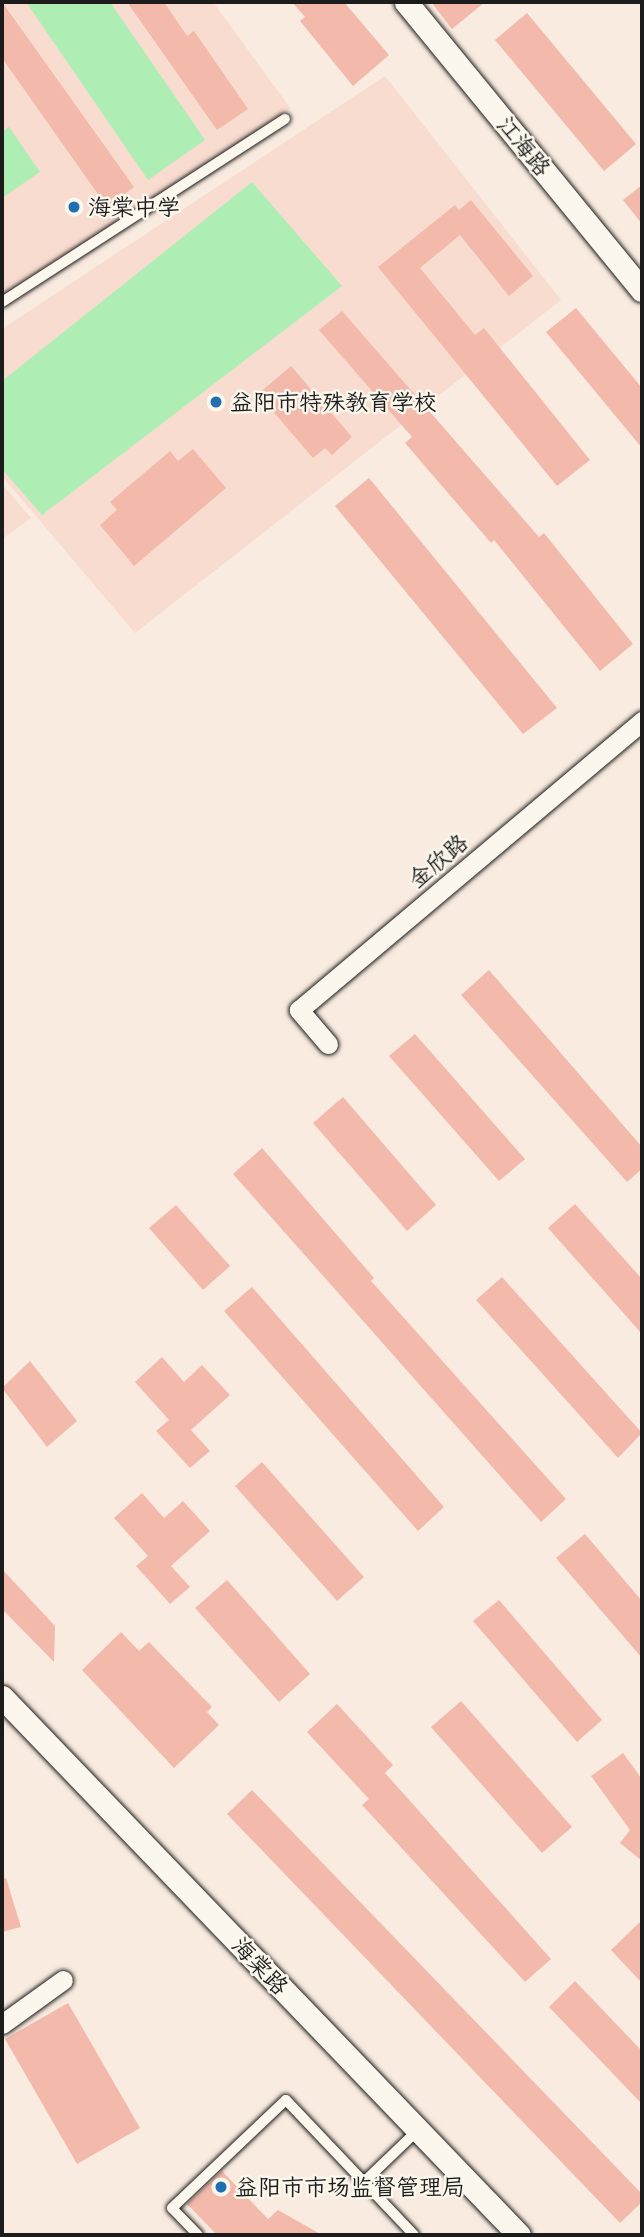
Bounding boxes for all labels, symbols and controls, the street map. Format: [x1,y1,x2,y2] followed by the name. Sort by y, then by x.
[492,111,556,181] street label: 江海路
[88,193,180,221] place label: 海棠中学
[66,199,82,215] marker: 海棠中学
[230,388,437,416] place label: 益阳市特殊教育学校
[208,394,224,410] marker: 益阳市特殊教育学校
[403,828,473,894] street label: 金欣路
[226,1932,294,2000] street label: 海棠路
[235,2173,465,2201] place label: 益阳市市场监督管理局
[213,2179,229,2195] marker: 益阳市市场监督管理局

